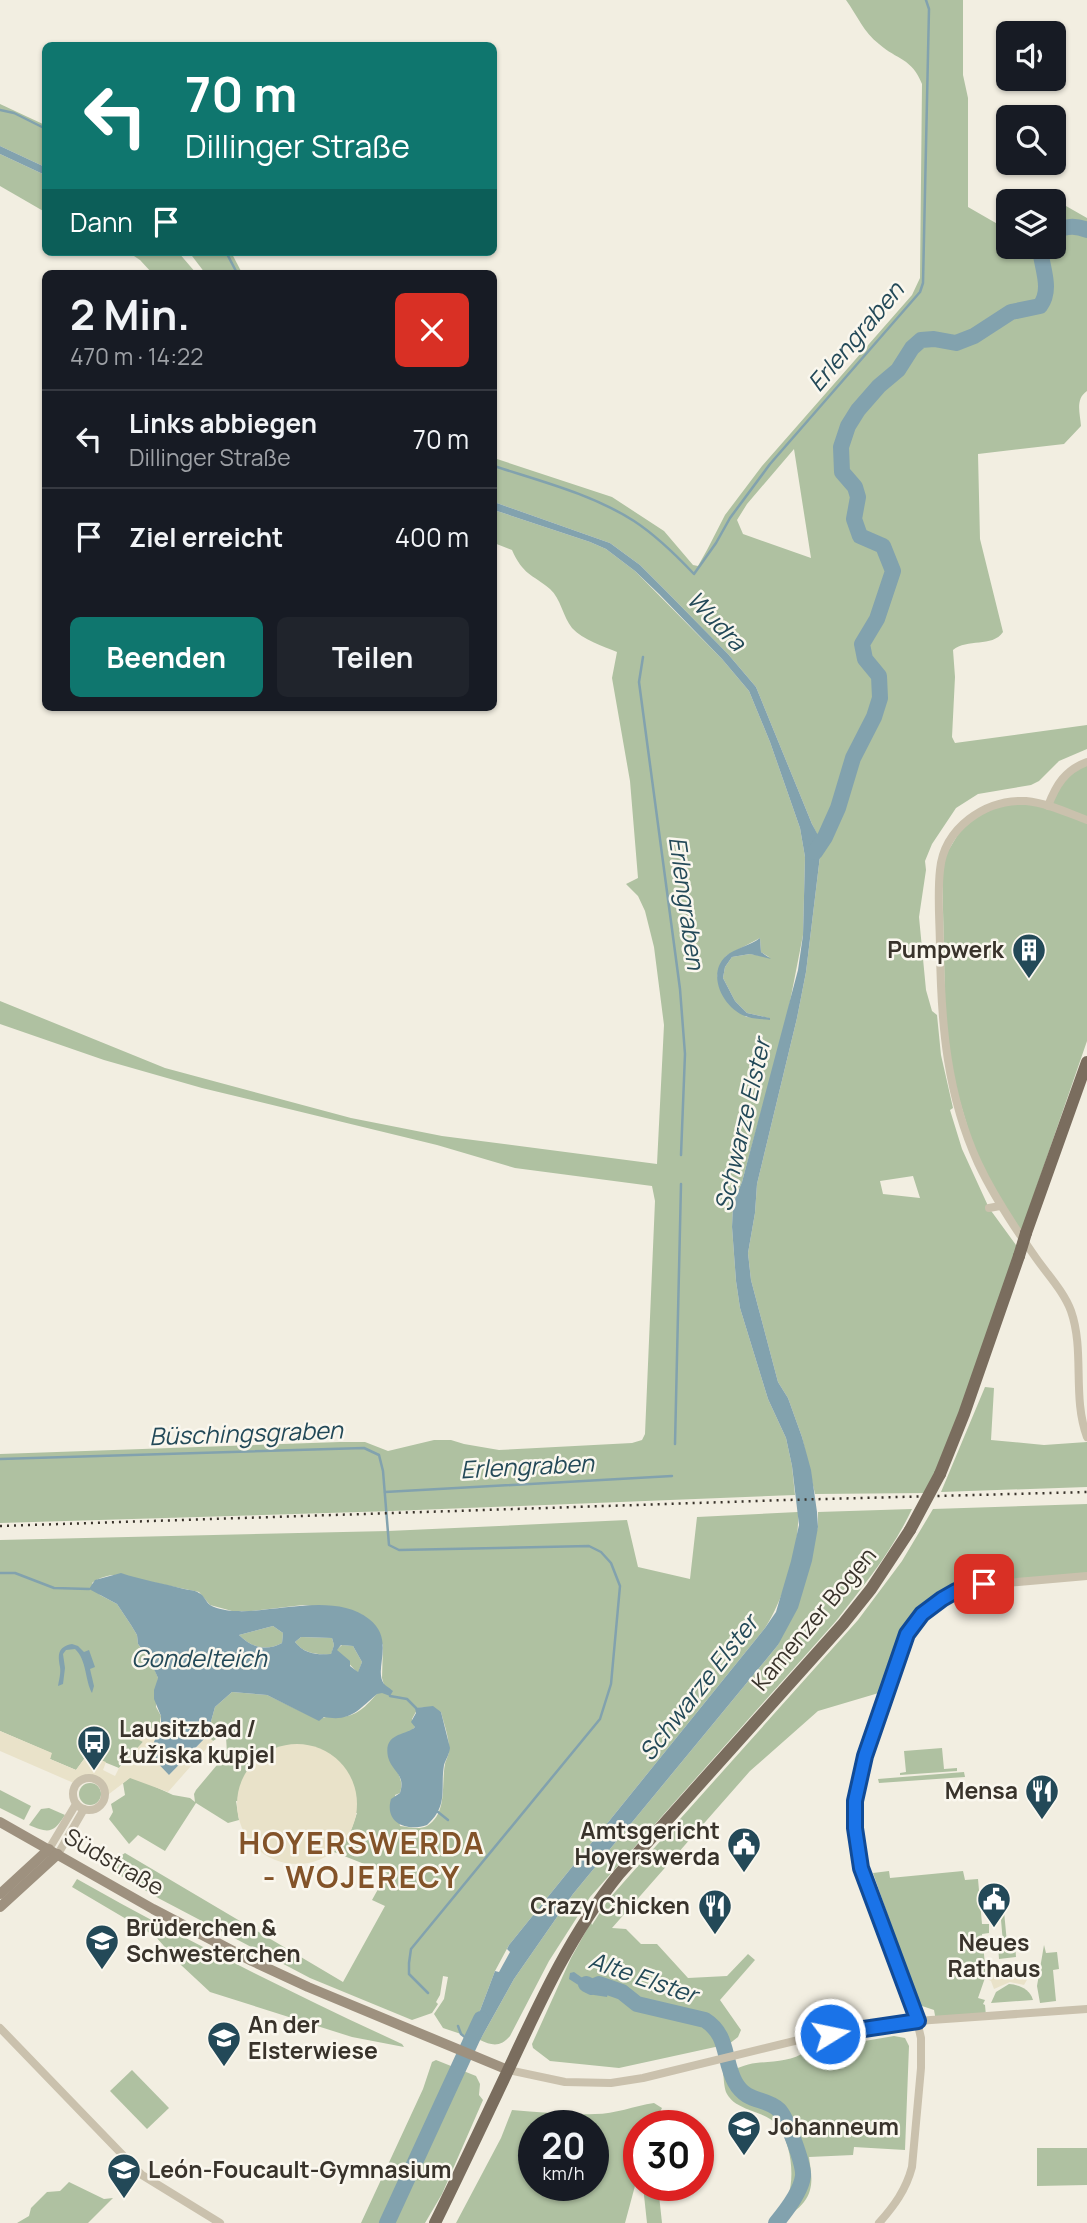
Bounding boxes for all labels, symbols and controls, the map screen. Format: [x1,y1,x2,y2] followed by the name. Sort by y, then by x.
[996,21,1066,259] map controls
[996,21,1066,91] button: sound
[185,60,297,127] text: 70 m
[70,70,161,161] icon: left
[996,105,1066,175] button: search
[185,124,410,168] text: Dillinger Straße
[996,189,1066,259] button: layers
[147,203,185,241] icon: arrive
[70,204,133,240] text: Dann
[799,274,911,398] water label: Erlengraben
[70,285,190,343] text: 2 Min.
[395,293,469,367] button: close
[70,340,203,372] text: 470 m · 14:22
[129,405,317,441] text: Links abbiegen
[70,420,108,458] icon: left
[413,421,469,457] text: 70 m
[129,441,291,473] text: Dillinger Straße
[70,518,108,556] icon: arrive
[129,519,283,555] text: Ziel erreicht
[395,519,469,555] text: 400 m
[680,583,755,658] water label: Wudra
[70,617,263,697] button: Beenden
[277,617,469,697] button: Teilen
[662,834,713,972] water label: Erlengraben
[1010,931,1048,980] building icon: Pumpwerk
[887,933,1005,965] place label: Pumpwerk
[706,1032,778,1214] water label: Schwarze Elster
[149,1413,344,1452] water label: Büschingsgraben
[459,1445,595,1485] water label: Erlengraben
[744,1540,883,1697] street label: Kamenzer Bogen
[954,1554,1014,1614] pin
[965,1565,1003,1603] icon: arrive
[631,1605,767,1767] water label: Schwarze Elster
[131,1641,267,1674] water label: Gondelteich
[119,1712,275,1770] place label: Lausitzbad / Łužiska kupjel
[75,1723,113,1772] bus stop icon: Lausitzbad / Łužiska kupjel
[1023,1772,1061,1821] restaurant icon: Mensa
[945,1774,1018,1806] place label: Mensa
[574,1814,720,1872] place label: Amtsgericht Hoyerswerda
[59,1820,170,1903] street label: Südstraße
[238,1822,486,1897] district label: HOYERSWERDA - WOJERECY
[725,1825,763,1874] public building icon: Amtsgericht Hoyerswerda
[975,1880,1013,1929] public building icon: Neues Rathaus
[696,1887,734,1936] restaurant icon: Crazy Chicken
[530,1889,690,1921] place label: Crazy Chicken
[126,1911,301,1969] place label: Brüderchen & Schwesterchen
[83,1922,121,1971] school or university icon: Brüderchen & Schwesterchen
[948,1926,1040,1984] place label: Neues Rathaus
[585,1943,705,2012] water label: Alte Elster
[793,1997,867,2071] position arrow
[248,2008,378,2066] place label: An der Elsterwiese
[205,2019,243,2068] school or university icon: An der Elsterwiese
[725,2108,763,2157] school or university icon: Johanneum
[623,2110,714,2201] speed limit sign: 30
[768,2110,899,2142] place label: Johanneum
[542,2122,585,2170] text: 20
[105,2151,143,2200] school or university icon: León-Foucault-Gymnasium
[148,2153,451,2185] place label: León-Foucault-Gymnasium
[543,2161,584,2185] text: km/h

